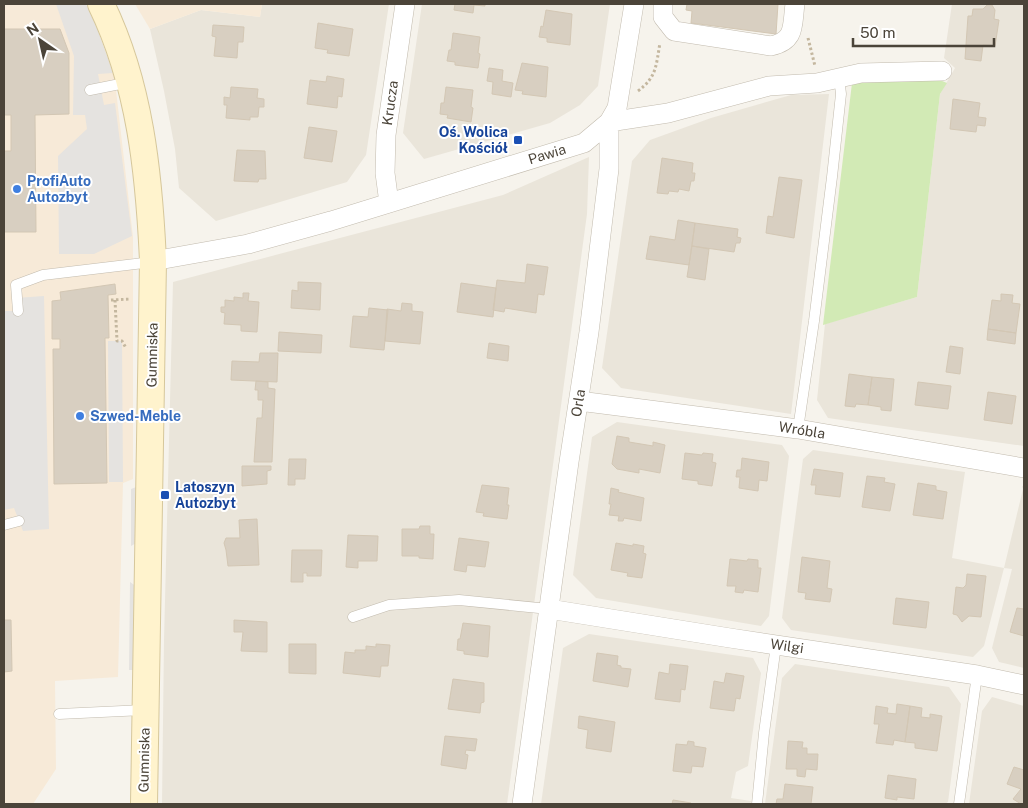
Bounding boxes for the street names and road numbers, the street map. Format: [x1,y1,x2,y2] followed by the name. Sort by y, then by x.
[379,80,401,126] street label: Krucza
[526,141,568,167] street label: Pawia
[143,323,161,387] street label: Gumniska
[568,388,588,418] street label: Orla
[778,418,826,442] street label: Wróbla
[769,636,805,656] street label: Wilgi
[135,728,153,792] street label: Gumniska

